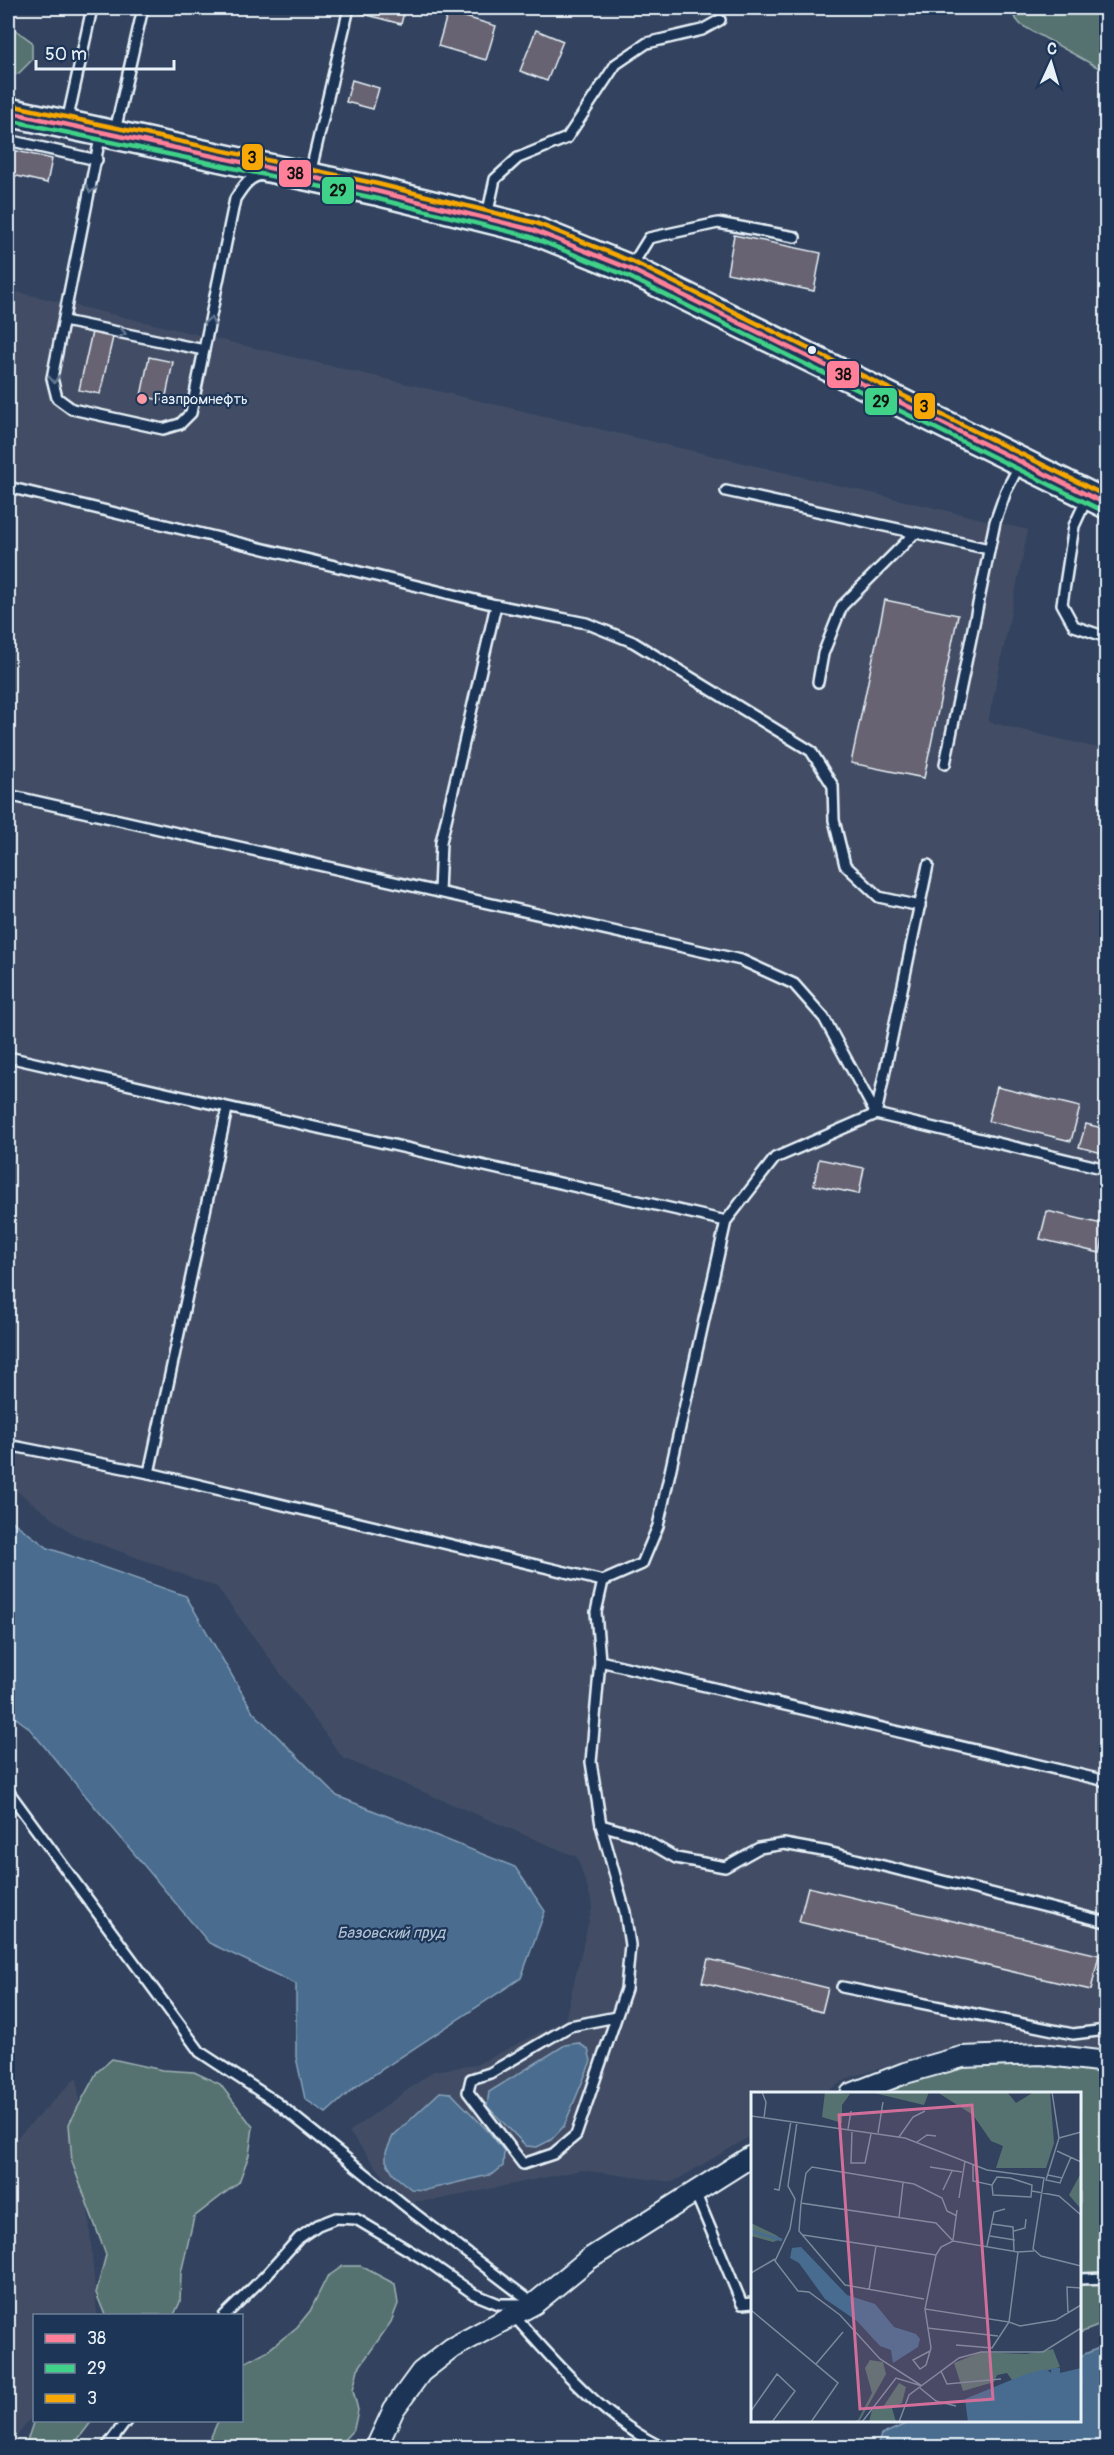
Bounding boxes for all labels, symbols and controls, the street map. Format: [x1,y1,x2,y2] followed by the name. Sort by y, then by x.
[36,33,174,71] scale bar
[1021,33,1081,93] north arrow
[1046,39,1058,59] text: С
[45,43,87,66] text: 50 m
[241,143,264,171] line badge: 3
[248,148,257,168] text: 3
[278,159,312,188] line badge: 38
[287,164,304,184] text: 38
[321,176,355,205] line badge: 29
[329,181,347,201] text: 29
[85,183,98,193] one-way arrow
[203,316,216,326] one-way arrow
[116,325,126,338] one-way arrow
[806,344,818,356] unlabelled marker
[826,360,860,389] line badge: 38
[835,365,852,385] text: 38
[48,375,61,384] one-way arrow
[864,387,898,416] line badge: 29
[154,390,248,409] place label: Газпромнефть
[135,392,149,406] marker: Газпромнефть
[872,392,890,412] text: 29
[913,392,936,420] line badge: 3
[920,397,929,417] text: 3
[337,1923,446,1943] water label: Базовский пруд
[751,2092,1081,2422] inset map
[33,2314,243,2422] legend
[87,2327,106,2350] text: 38
[87,2357,106,2380] text: 29
[87,2387,97,2410] text: 3

